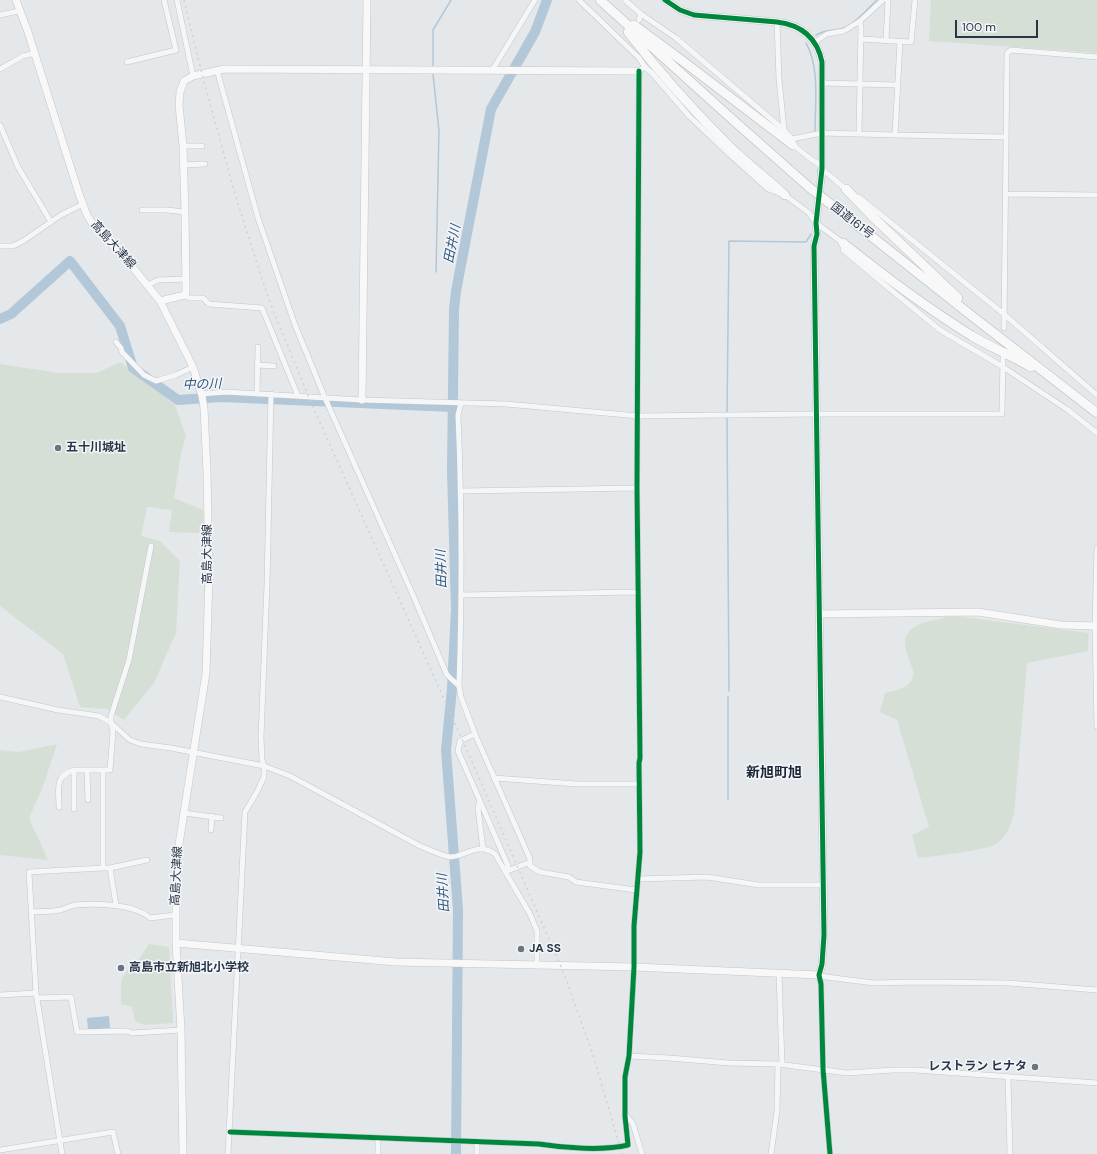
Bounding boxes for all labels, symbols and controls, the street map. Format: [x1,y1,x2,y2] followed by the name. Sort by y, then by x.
[957,12,1040,38] scale bar
[962,19,996,35] text: 100 m
[827,200,877,242] street label: 国道161号
[88,218,138,272] street label: 高島大津線
[442,223,464,265] water label: 田井川
[182,377,222,393] water label: 中の川
[66,441,126,455] place label: 五十川城址
[53,443,63,453] marker: 五十川城址
[201,524,215,584] street label: 高島大津線
[434,549,450,589] water label: 田井川
[746,765,802,781] district label: 新旭町旭
[168,846,186,906] street label: 高島大津線
[435,873,453,913] water label: 田井川
[529,942,561,956] place label: JA SS
[516,944,526,954] marker: JA SS
[129,961,249,975] place label: 高島市立新旭北小学校
[116,963,126,973] marker: 高島市立新旭北小学校
[928,1060,1027,1074] place label: レストラン ヒナタ
[1030,1062,1040,1072] marker: レストラン ヒナタ

